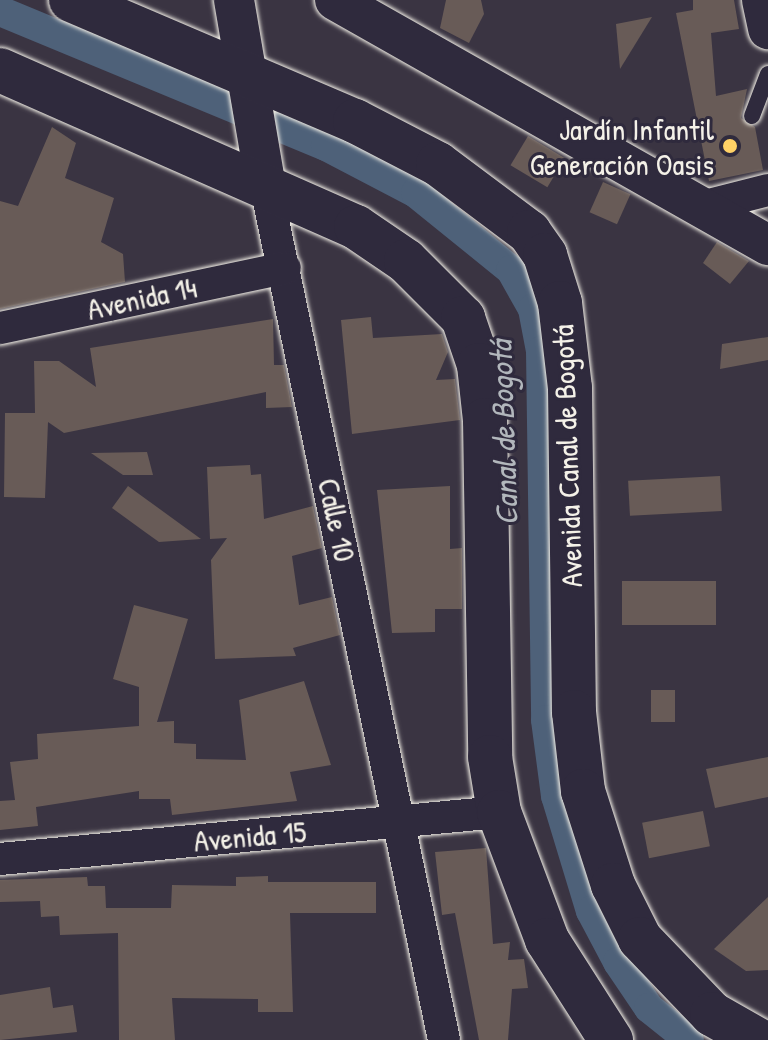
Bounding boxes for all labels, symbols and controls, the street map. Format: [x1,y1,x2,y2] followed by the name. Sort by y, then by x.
[530,111,714,182] place label: Jardín Infantil Generación Oasis
[721,137,739,155] marker: Jardín Infantil Generación Oasis
[84,269,200,327] street label: Avenida 14
[544,324,590,588] street label: Avenida Canal de Bogotá
[482,340,526,526] water label: Canal de Bogotá
[311,475,363,565] street label: Calle 10
[192,813,308,859] street label: Avenida 15

